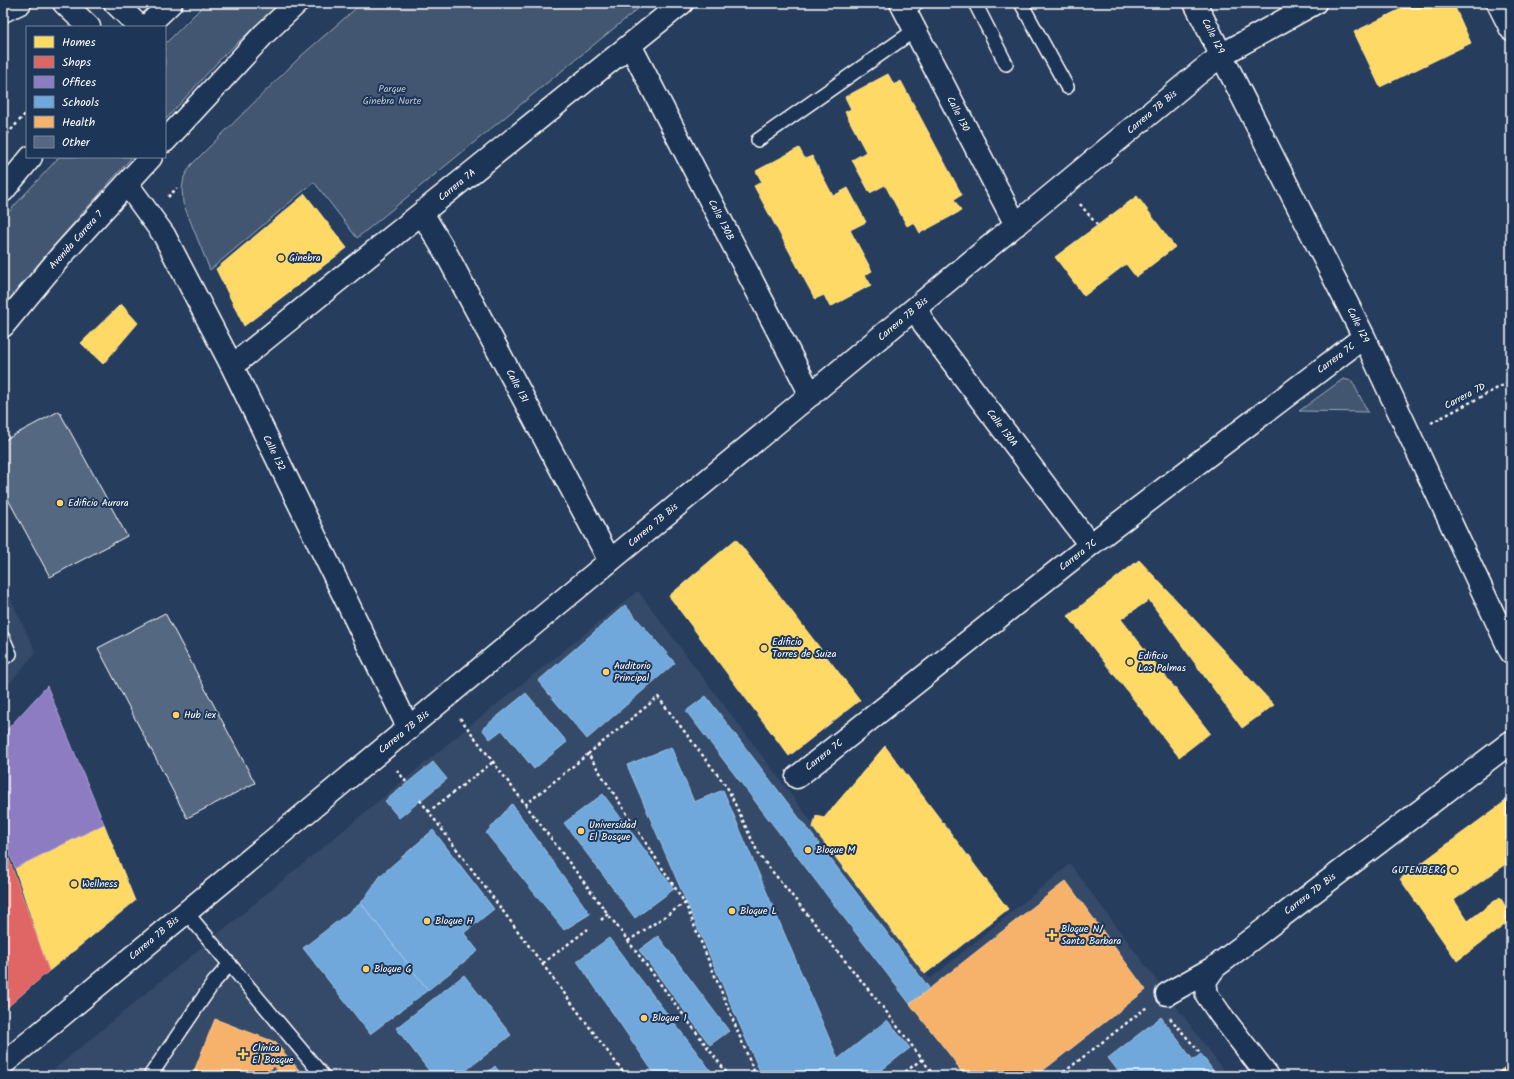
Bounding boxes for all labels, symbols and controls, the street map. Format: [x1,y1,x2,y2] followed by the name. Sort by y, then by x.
[1197,15,1229,57] street label: Calle 129
[26,26,166,158] legend
[62,33,96,52] text: Homes
[62,53,91,72] text: Shops
[62,73,96,92] text: Offices
[363,81,422,109] park label: Parque Ginebra Norte
[1123,86,1181,138] street label: Carrera 7B Bis
[62,93,99,112] text: Schools
[942,93,974,135] street label: Calle 130
[62,113,95,132] text: Health
[62,133,91,152] text: Other
[435,165,479,205] street label: Carrera 7A
[704,197,738,243] street label: Calle 130B
[45,207,107,273] street label: Avenida Carrera 7
[289,250,321,266] place label: Ginebra
[276,253,286,263] marker: Ginebra
[874,293,932,345] street label: Carrera 7B Bis
[1342,304,1374,346] street label: Calle 129
[1313,338,1359,378] street label: Carrera 7C
[501,366,533,406] street label: Calle 131
[1441,378,1489,414] street label: Carrera 7D
[982,406,1022,450] street label: Calle 130A
[258,432,290,474] street label: Calle 132
[68,495,129,511] place label: Edificio Aurora
[55,498,65,508] marker: Edificio Aurora
[624,499,682,551] street label: Carrera 7B Bis
[1056,535,1100,575] street label: Carrera 7C
[772,634,837,662] place label: Edificio Torres de Suiza
[759,643,769,653] marker: Edificio Torres de Suiza
[1138,648,1187,676] place label: Edificio Las Palmas
[1125,657,1135,667] marker: Edificio Las Palmas
[614,658,651,686] place label: Auditorio Principal
[601,667,611,677] marker: Auditorio Principal
[375,706,434,758] street label: Carrera 7B Bis
[184,707,217,723] place label: Hub iex
[171,710,181,720] marker: Hub iex
[802,735,846,775] street label: Carrera 7C
[589,817,637,845] place label: Universidad El Bosque
[576,826,586,836] marker: Universidad El Bosque
[816,842,855,858] place label: Bloque M
[803,845,813,855] marker: Bloque M
[1392,862,1446,878] place label: GUTENBERG
[1449,865,1459,875] marker: GUTENBERG
[1280,869,1340,919] street label: Carrera 7D Bis
[82,876,118,892] place label: Wellness
[69,879,79,889] marker: Wellness
[740,903,777,919] place label: Bloque L
[727,906,737,916] marker: Bloque L
[125,912,183,964] street label: Carrera 7B Bis
[435,913,473,929] place label: Bloque H
[422,916,432,926] marker: Bloque H
[1061,921,1122,949] place label: Bloque N/ Santa Barbara
[1046,929,1058,941] marker: Bloque N/ Santa Barbara
[374,961,412,977] place label: Bloque G
[361,964,371,974] marker: Bloque G
[652,1010,687,1026] place label: Bloque I
[639,1013,649,1023] marker: Bloque I
[252,1040,294,1068] place label: Clínica El Bosque
[237,1048,249,1060] marker: Clínica El Bosque

